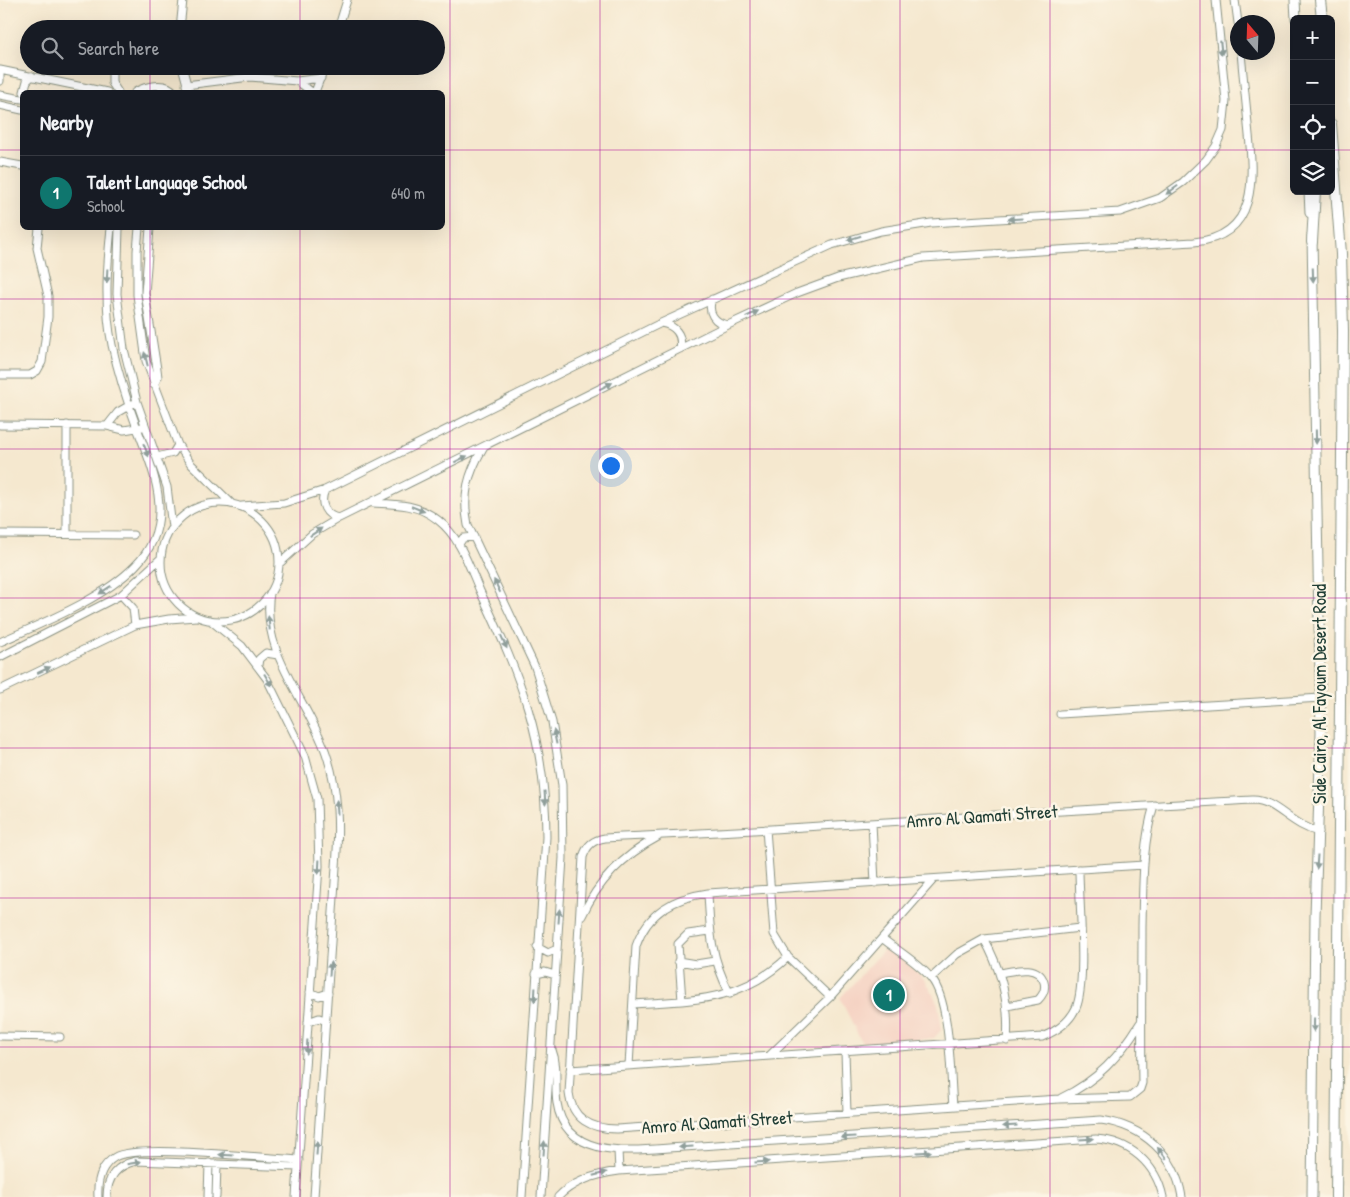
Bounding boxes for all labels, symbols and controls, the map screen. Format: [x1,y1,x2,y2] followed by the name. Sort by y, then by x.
[1230,15,1275,60] north arrow
[1290,15,1335,195] map controls
[1290,15,1335,60] button: +
[20,20,445,75] search box
[38,34,66,62] icon: search
[78,35,159,61] text: Search here
[1218,41,1226,57] one-way arrow
[1290,60,1335,105] button: −
[1290,105,1335,150] button: locate
[40,108,93,137] text: Nearby
[1290,150,1335,195] button: layers
[87,169,247,195] text: Talent Language School
[53,182,59,204] text: 1
[391,182,425,204] text: 640 m
[1165,185,1179,195] one-way arrow
[87,195,124,217] text: School
[1006,215,1022,223] one-way arrow
[846,234,861,242] one-way arrow
[1309,267,1317,283] one-way arrow
[103,268,111,284] one-way arrow
[745,309,759,317] one-way arrow
[142,352,150,367] one-way arrow
[599,382,614,390] one-way arrow
[1313,430,1321,446] one-way arrow
[143,443,151,457] one-way arrow
[598,453,624,479] your location
[454,454,468,462] one-way arrow
[411,505,426,513] one-way arrow
[309,527,323,537] one-way arrow
[493,579,501,593] one-way arrow
[1307,584,1332,804] street label: Side Cairo, Al Fayoum Desert Road
[98,585,112,595] one-way arrow
[265,615,273,631] one-way arrow
[501,635,509,649] one-way arrow
[37,666,51,674] one-way arrow
[263,674,272,687] one-way arrow
[551,729,559,745] one-way arrow
[541,791,549,807] one-way arrow
[333,798,341,814] one-way arrow
[906,798,1059,834] street label: Amro Al Qamati Street
[1313,854,1321,870] one-way arrow
[315,859,323,875] one-way arrow
[555,908,563,924] one-way arrow
[326,961,334,977] one-way arrow
[873,976,905,1014] pin: 1
[530,988,538,1004] one-way arrow
[1310,1017,1318,1033] one-way arrow
[302,1039,310,1055] one-way arrow
[641,1104,794,1140] street label: Amro Al Qamati Street
[1002,1122,1018,1130] one-way arrow
[840,1133,856,1141] one-way arrow
[1078,1135,1094,1143] one-way arrow
[313,1140,321,1156] one-way arrow
[541,1140,549,1156] one-way arrow
[678,1143,694,1151] one-way arrow
[916,1147,932,1155] one-way arrow
[1157,1147,1168,1160] one-way arrow
[218,1151,234,1159] one-way arrow
[126,1158,142,1166] one-way arrow
[754,1158,770,1166] one-way arrow
[593,1170,608,1178] one-way arrow

